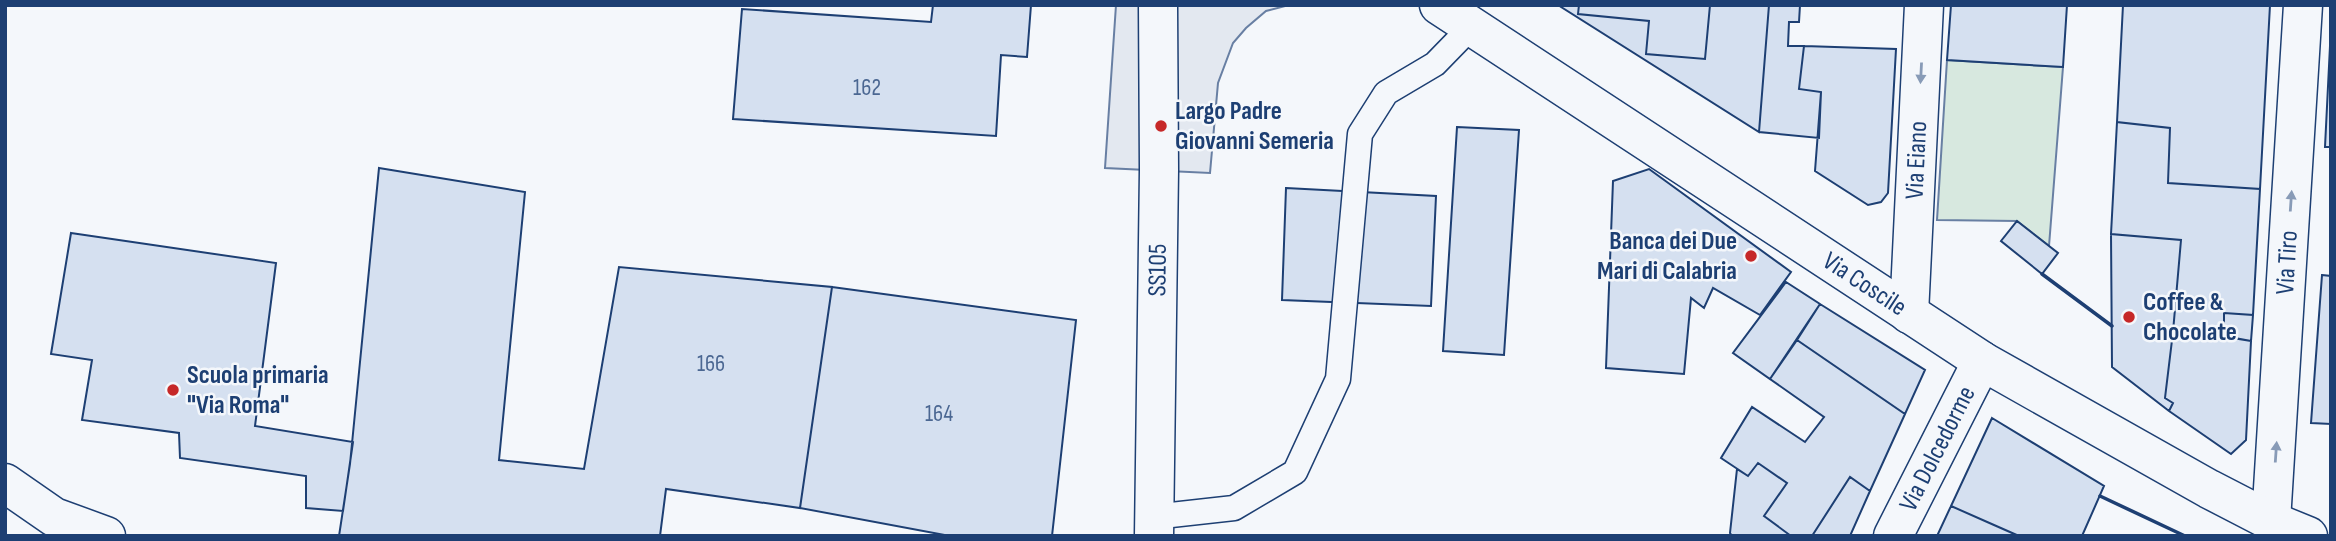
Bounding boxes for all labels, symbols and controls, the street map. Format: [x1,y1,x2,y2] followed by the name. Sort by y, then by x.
[1915,63,1926,85] one-way arrow
[853,74,881,102] house number: 162
[1175,96,1334,157] place label: Largo Padre Giovanni Semeria
[1153,118,1169,134] marker: Largo Padre Giovanni Semeria
[1899,120,1934,200] street label: Via Eiano
[2286,190,2297,212] one-way arrow
[1597,226,1737,287] place label: Banca dei Due Mari di Calabria
[2270,230,2304,295] street label: Via Tiro
[1142,243,1173,297] street label: SS105
[1817,245,1912,323] street label: Via Coscile
[1743,248,1759,264] marker: Banca dei Due Mari di Calabria
[2143,287,2237,348] place label: Coffee & Chocolate
[2121,309,2137,325] marker: Coffee & Chocolate
[697,350,725,378] house number: 166
[187,360,329,421] place label: Scuola primaria "Via Roma"
[1893,381,1982,516] street label: Via Dolcedorme
[165,382,181,398] marker: Scuola primaria "Via Roma"
[925,400,953,428] house number: 164
[2270,441,2281,463] one-way arrow

